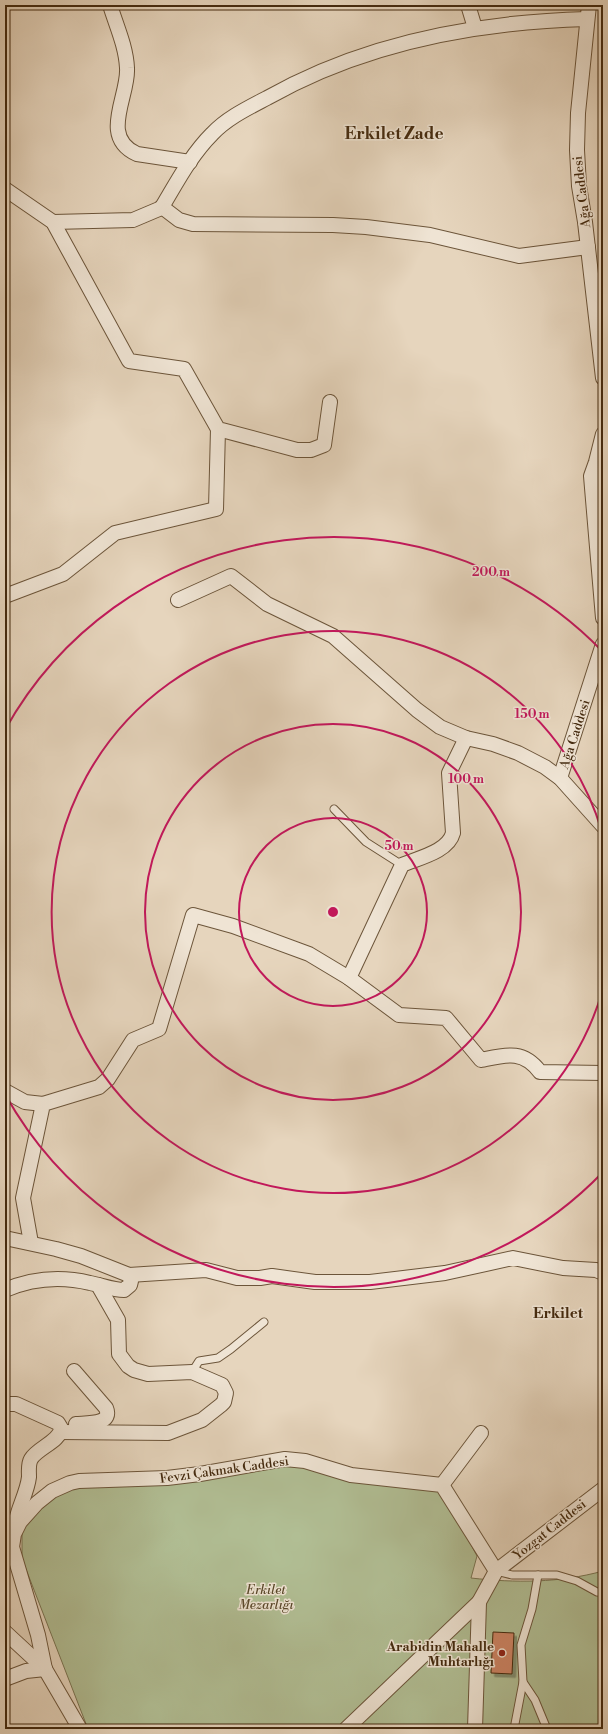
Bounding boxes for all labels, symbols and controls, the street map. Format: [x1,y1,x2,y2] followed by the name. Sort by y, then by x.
[344,123,444,145] district label: Erkilet Zade
[570,155,594,230] street label: Ağa Caddesi
[472,565,510,580] text: 200 m
[556,698,594,772] street label: Ağa Caddesi
[515,707,549,722] text: 150 m
[448,772,484,787] text: 100 m
[384,839,414,854] text: 50 m
[326,905,340,919] centre of rings
[533,1304,584,1323] district label: Erkilet
[158,1453,290,1487] street label: Fevzi Çakmak Caddesi
[509,1496,589,1564] street label: Yozgat Caddesi
[238,1582,295,1613] park label: Erkilet Mezarlığı
[386,1639,494,1670] place label: Arabidin Mahalle Muhtarlığı
[497,1648,507,1658] marker: Arabidin Mahalle Muhtarlığı

